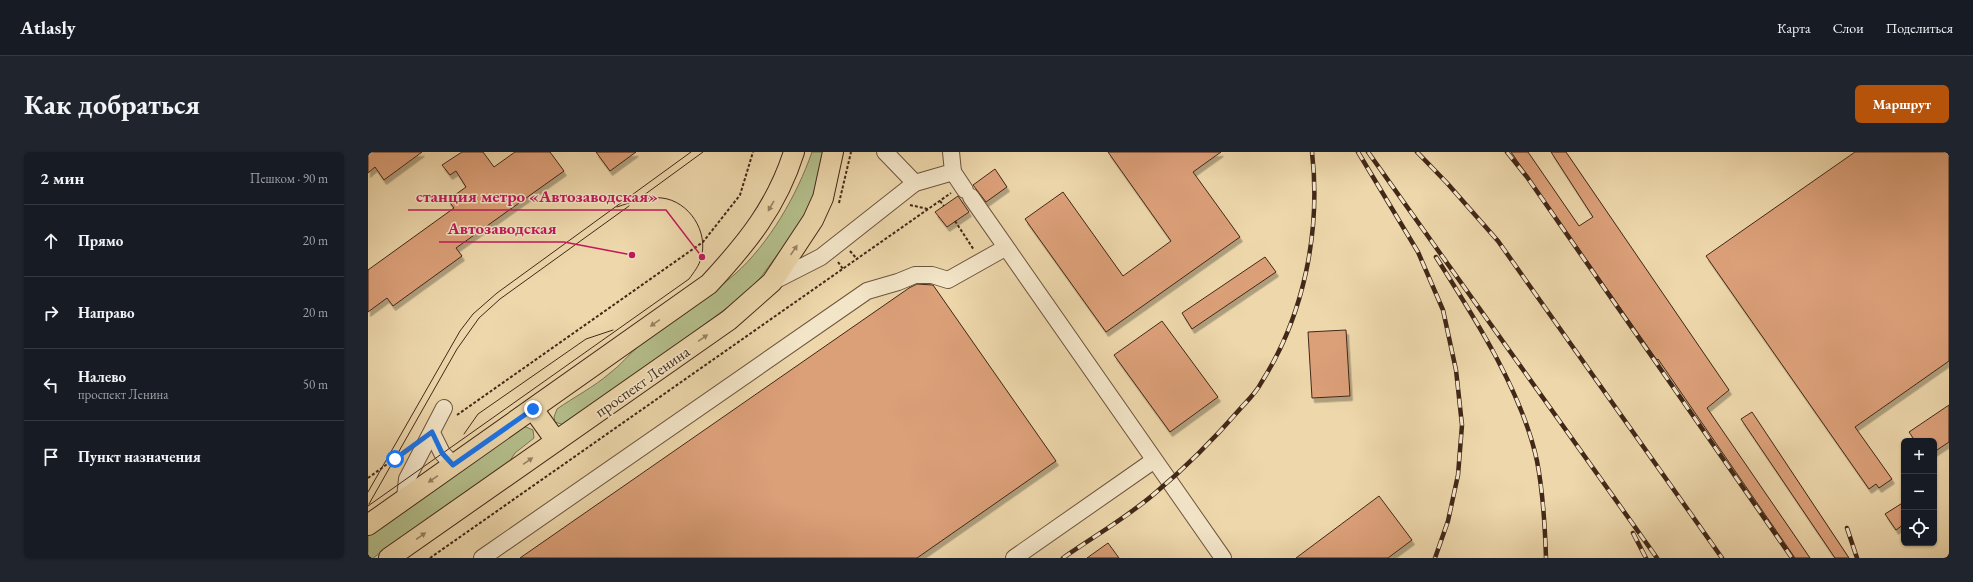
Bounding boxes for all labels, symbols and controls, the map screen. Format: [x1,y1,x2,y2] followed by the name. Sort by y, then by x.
[20,15,76,40] text: Atlasly
[1777,19,1811,37] text: Карта
[1833,19,1864,37] text: Слои
[1886,19,1953,37] text: Поделиться
[1855,85,1949,123] button: Маршрут
[24,86,200,122] text: Как добраться
[40,167,84,189] text: 2 мин
[250,170,328,187] text: Пешком · 90 m
[408,181,666,210] callout: станция метро «Автозаводская»
[416,185,658,207] text: станция метро «Автозаводская»
[767,200,774,212] one-way arrow
[439,213,564,242] callout: Автозаводская
[446,217,557,239] text: Автозаводская
[40,230,62,252] icon: ahead
[78,231,123,250] text: Прямо
[303,232,328,249] text: 20 m
[790,245,798,255] one-way arrow
[40,302,62,324] icon: right
[78,303,135,322] text: Направо
[303,304,328,321] text: 20 m
[650,319,660,327] one-way arrow
[697,334,708,342] one-way arrow
[591,341,694,422] street label: проспект Ленина
[78,367,126,386] text: Налево
[40,374,62,396] icon: left
[303,376,328,393] text: 50 m
[78,386,168,403] text: проспект Ленина
[524,400,542,418] route end
[1901,438,1937,546] map controls
[1901,438,1937,474] button: +
[40,446,62,468] icon: arrive
[78,447,201,466] text: Пункт назначения
[386,450,404,468] route start
[523,457,533,465] one-way arrow
[1901,474,1937,510] button: −
[427,475,438,483] one-way arrow
[1901,510,1937,546] button: locate
[416,532,427,540] one-way arrow

